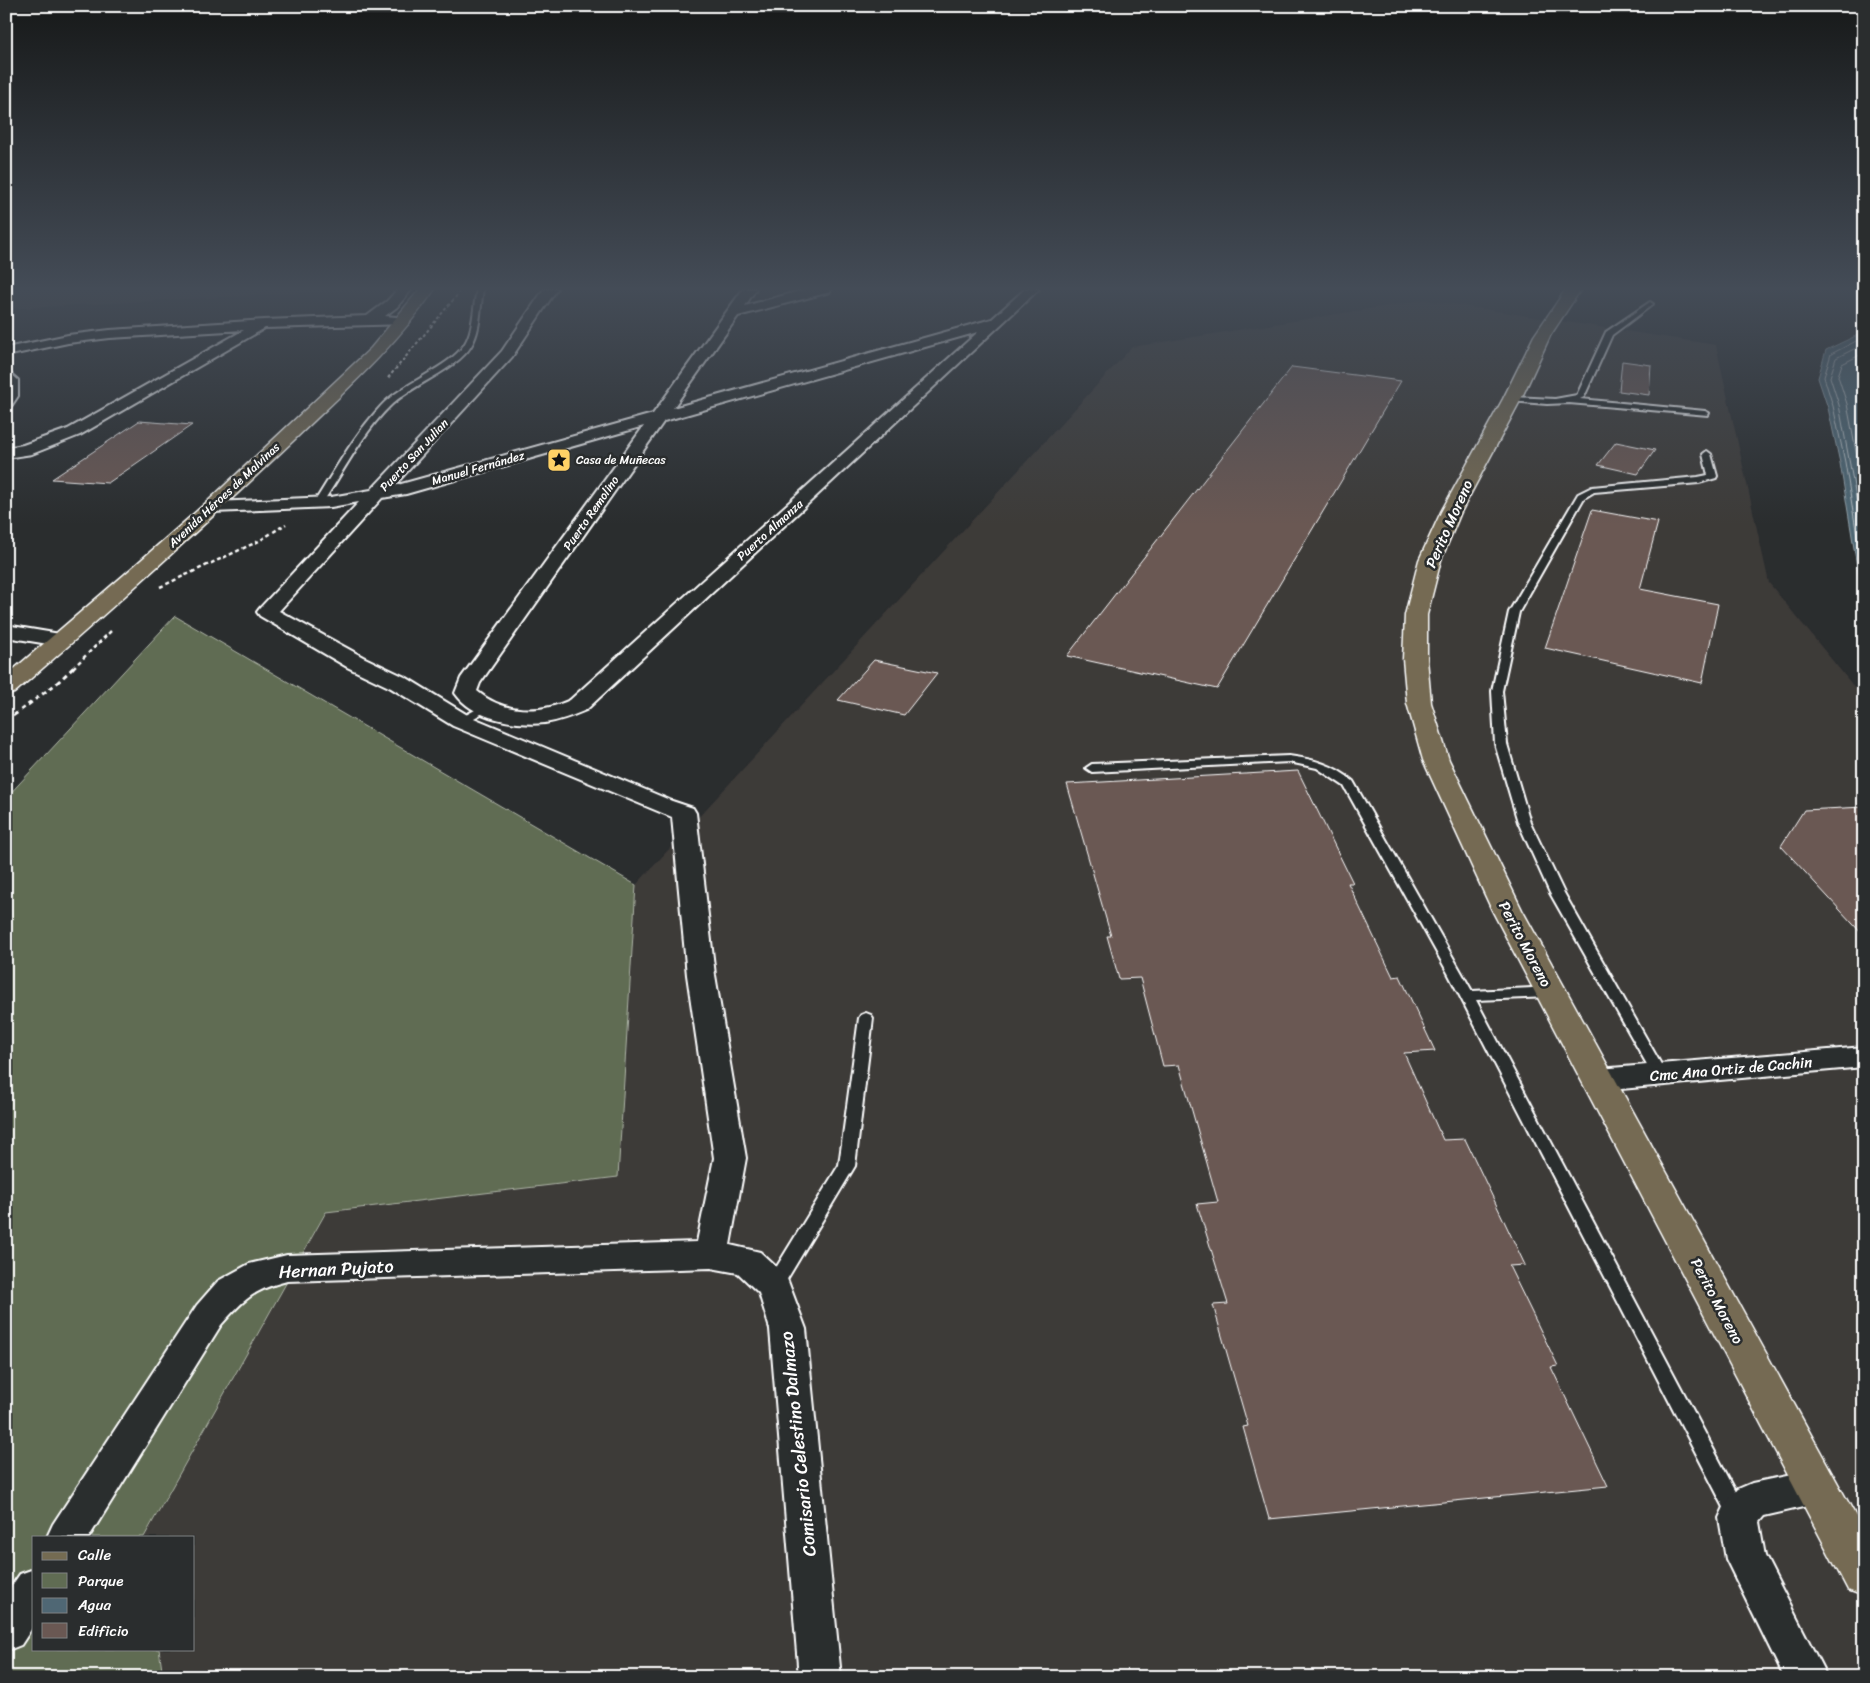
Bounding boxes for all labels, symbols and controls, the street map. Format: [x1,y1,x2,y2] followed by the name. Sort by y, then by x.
[374,413,454,497] street label: Puerto San Julian
[162,437,286,554] street label: Avenida Héroes de Malvinas
[429,444,527,492] street label: Manuel Fernández
[546,447,572,473] place icon: Casa de Muñecas
[576,449,666,471] place label: Casa de Muñecas
[557,471,625,555] street label: Puerto Remolino
[1418,475,1480,572] street label: Perito Moreno
[731,493,809,566] street label: Puerto Almanza
[1491,896,1559,992] street label: Perito Moreno
[1649,1049,1813,1089] street label: Cmc Ana Ortiz de Cachin
[278,1250,394,1288] street label: Hernan Pujato
[1683,1253,1751,1349] street label: Perito Moreno
[770,1330,826,1558] street label: Comisario Celestino Dalmazo
[32,1536,195,1650] legend
[78,1542,111,1568] text: Calle
[78,1568,123,1594] text: Parque
[77,1592,111,1618] text: Agua
[78,1618,129,1644] text: Edificio

